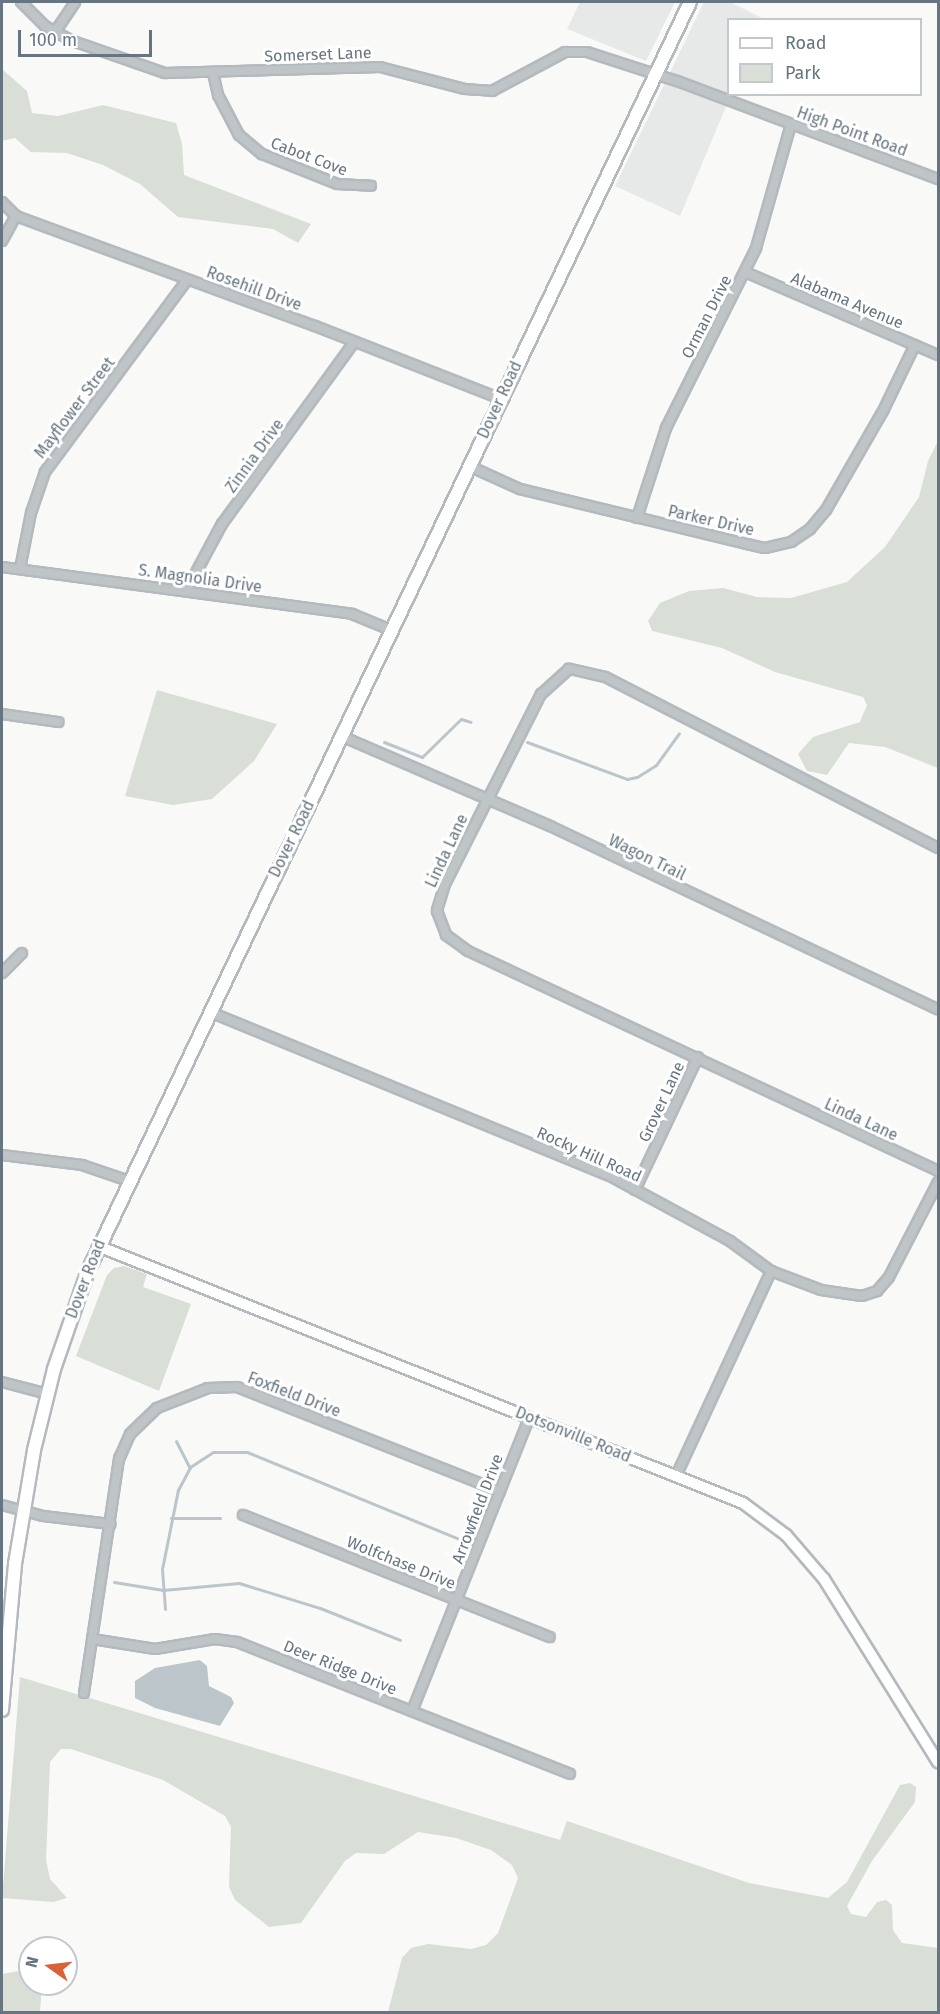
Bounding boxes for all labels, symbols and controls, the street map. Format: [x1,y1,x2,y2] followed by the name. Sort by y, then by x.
[21,18,154,56] scale bar
[727,18,922,96] legend
[29,29,77,51] text: 100 m
[785,32,827,54] text: Road
[264,44,372,66] street label: Somerset Lane
[785,62,820,84] text: Park
[794,103,910,161] street label: High Point Road
[268,134,350,180] street label: Cabot Cove
[204,263,304,315] street label: Rosehill Drive
[788,269,906,333] street label: Alabama Avenue
[678,272,736,362] street label: Orman Drive
[31,354,119,462] street label: Mayflower Street
[474,358,526,442] street label: Dover Road
[222,415,288,497] street label: Zinnia Drive
[666,502,756,540] street label: Parker Drive
[137,561,263,597] street label: S. Magnolia Drive
[265,797,319,881] street label: Dover Road
[422,811,472,891] street label: Linda Lane
[605,831,689,885] street label: Wagon Trail
[635,1059,689,1145] street label: Grover Lane
[821,1095,901,1145] street label: Linda Lane
[534,1123,644,1187] street label: Rocky Hill Road
[62,1237,110,1321] street label: Dover Road
[245,1368,343,1422] street label: Foxfield Drive
[512,1403,634,1467] street label: Dotsonville Road
[448,1452,508,1566] street label: Arrowfield Drive
[344,1532,458,1594] street label: Wolfchase Drive
[281,1637,399,1699] street label: Deer Ridge Drive
[18,1936,78,1996] north arrow
[21,1955,42,1969] text: N

